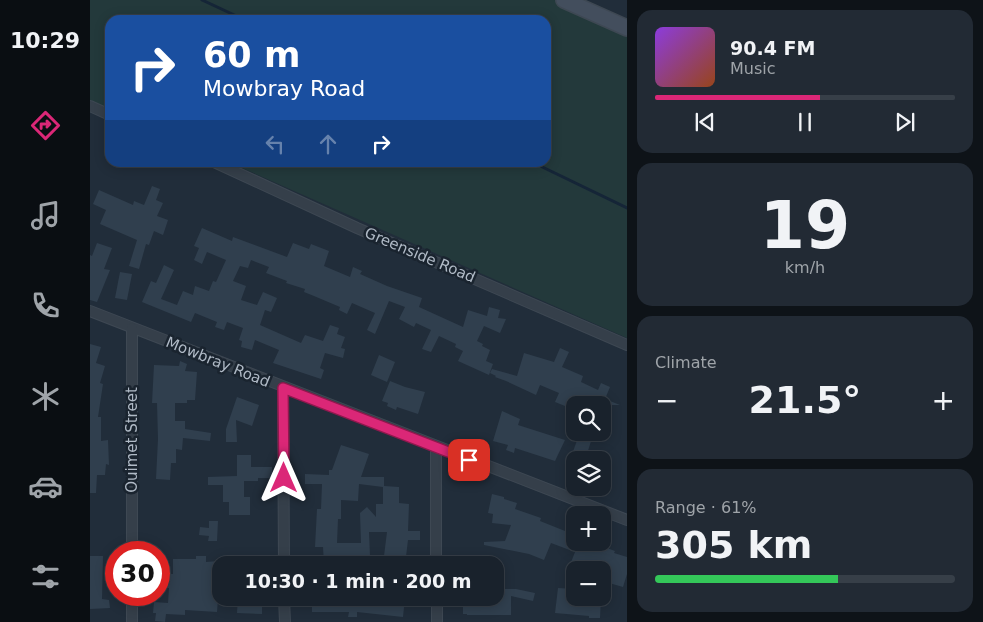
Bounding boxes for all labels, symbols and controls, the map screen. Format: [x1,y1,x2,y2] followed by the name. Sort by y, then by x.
[10,28,80,53] text: 10:29
[120,35,185,100] icon: right
[203,35,300,75] text: 60 m
[730,37,815,59] text: 90.4 FM
[730,59,776,78] text: Music
[203,76,365,101] text: Mowbray Road
[28,108,63,143] icon: directions
[691,108,719,136] icon: previous
[791,108,819,136] icon: pause
[891,108,919,136] icon: next
[261,130,289,158] icon: left
[314,130,342,158] icon: ahead
[367,130,395,158] icon: right
[760,188,850,263] text: 19
[28,198,63,233] icon: music
[362,224,478,286] street label: Greenside Road
[785,258,825,277] text: km/h
[28,288,63,323] icon: phone
[163,333,273,391] street label: Mowbray Road
[655,353,717,372] text: Climate
[749,378,861,422] text: 21.5°
[28,379,63,414] icon: climate
[655,384,678,417] text: −
[932,384,955,417] text: +
[123,387,141,493] street label: Ouimet Street
[566,396,611,606] map controls
[566,396,611,441] button: search
[448,439,490,481] pin
[455,446,483,474] icon: arrive
[257,451,309,503] position arrow
[566,451,611,496] button: layers
[28,469,63,504] icon: car
[655,498,757,517] text: Range · 61%
[566,506,611,551] button: +
[655,523,812,567] text: 305 km
[105,541,170,606] speed limit sign: 30
[28,559,63,594] icon: filters
[566,561,611,606] button: −
[244,570,472,592] text: 10:30 · 1 min · 200 m

